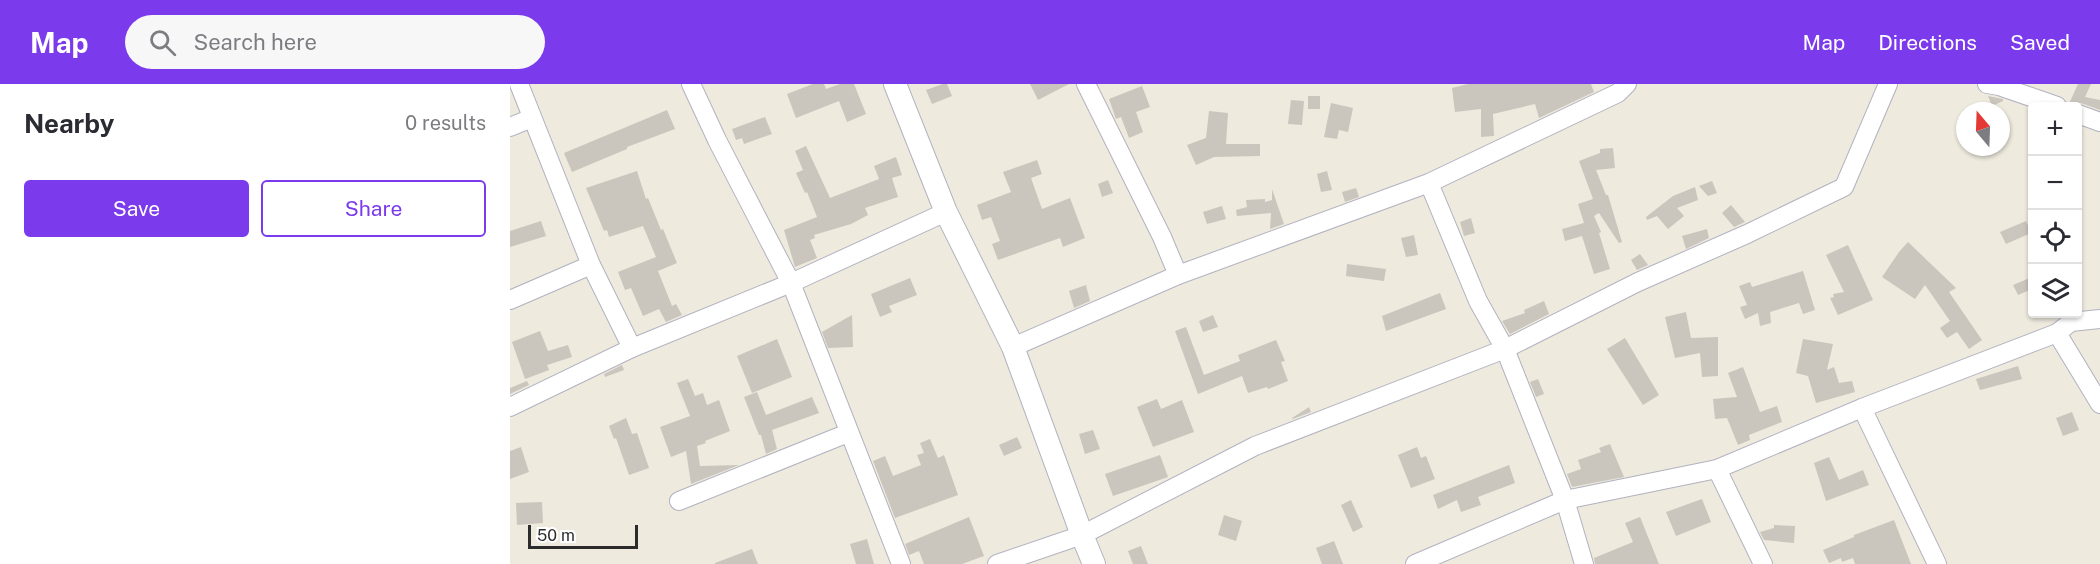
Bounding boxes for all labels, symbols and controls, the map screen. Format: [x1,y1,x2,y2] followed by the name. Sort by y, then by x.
[125,15,545,69] search box
[30,26,89,59] text: Map
[146,26,179,59] icon: search
[194,29,317,55] text: Search here
[1803,30,1845,55] text: Map
[1878,30,1977,55] text: Directions
[2010,30,2070,55] text: Saved
[1956,102,2010,156] north arrow
[2028,102,2082,318] map controls
[2028,102,2082,156] button: +
[24,108,114,139] text: Nearby
[405,111,486,135] text: 0 results
[2028,156,2082,210] button: −
[24,180,249,237] button: Save
[261,180,486,237] button: Share
[2028,210,2082,264] button: locate
[2028,264,2082,318] button: layers
[528,522,638,550] scale bar
[537,526,575,545] text: 50 m

